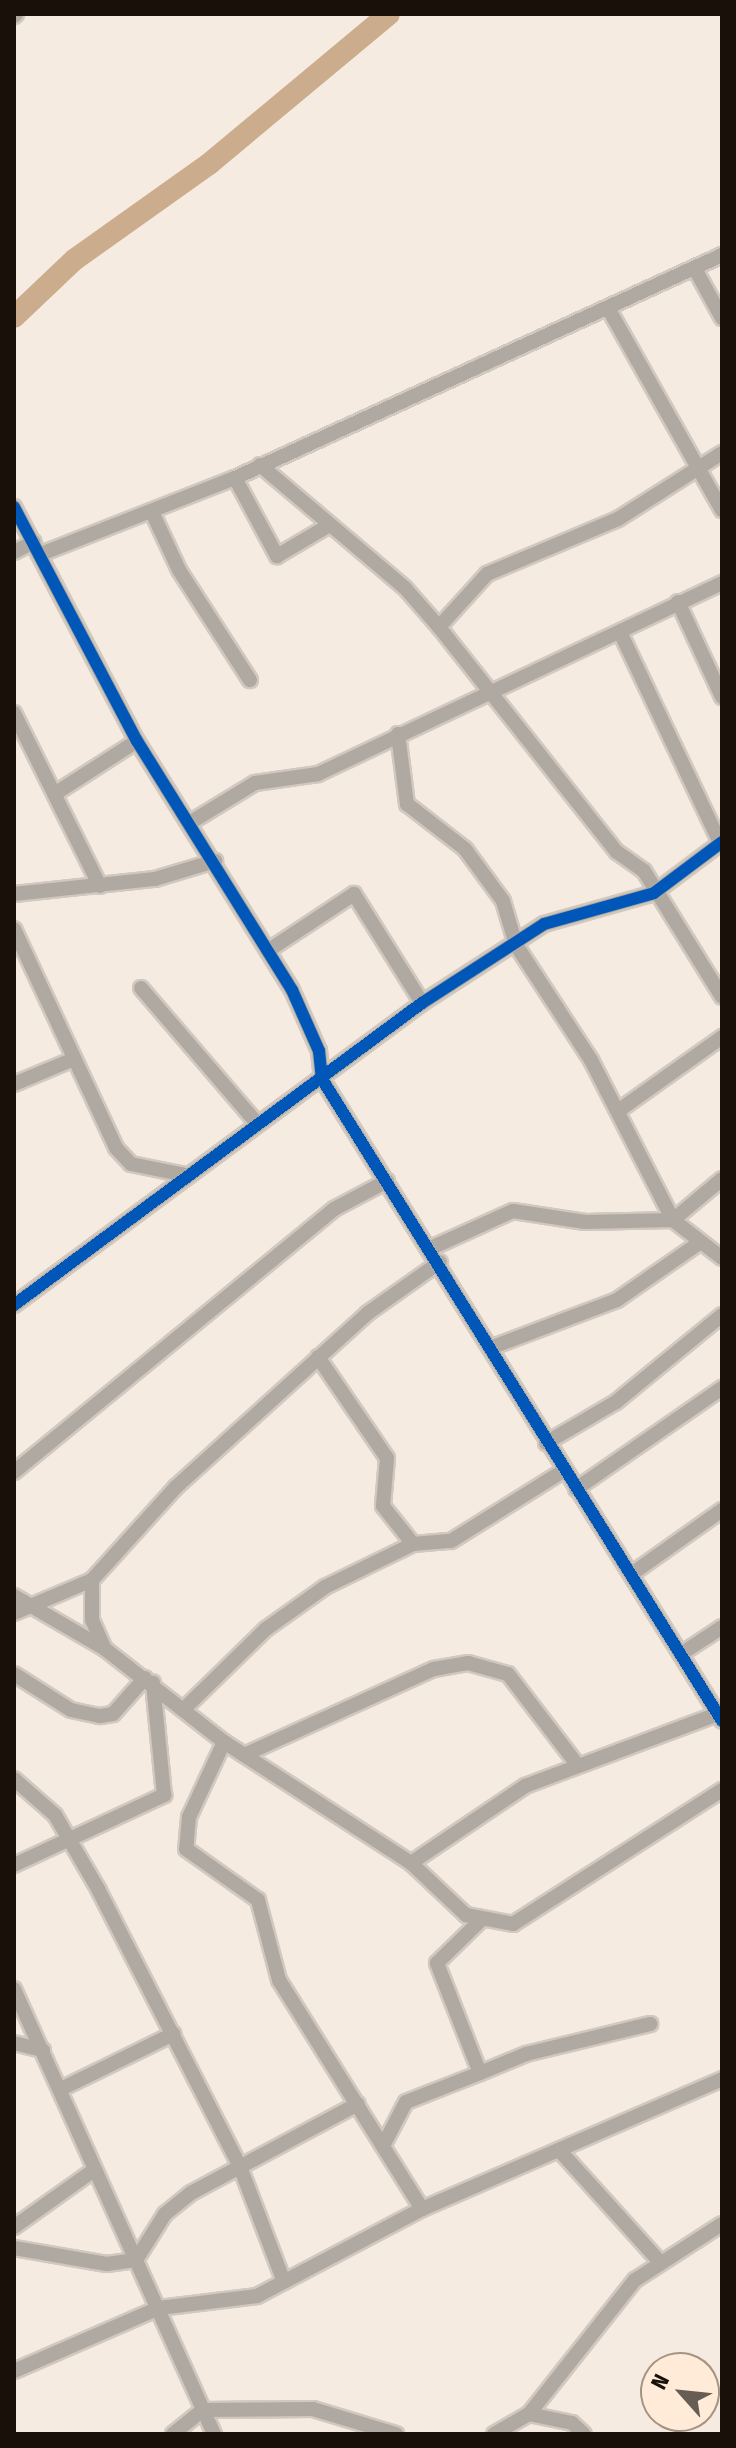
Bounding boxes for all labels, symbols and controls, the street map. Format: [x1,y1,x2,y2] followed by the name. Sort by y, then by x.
[640,2352,720,2432] north arrow
[645,2370,675,2394] text: N

